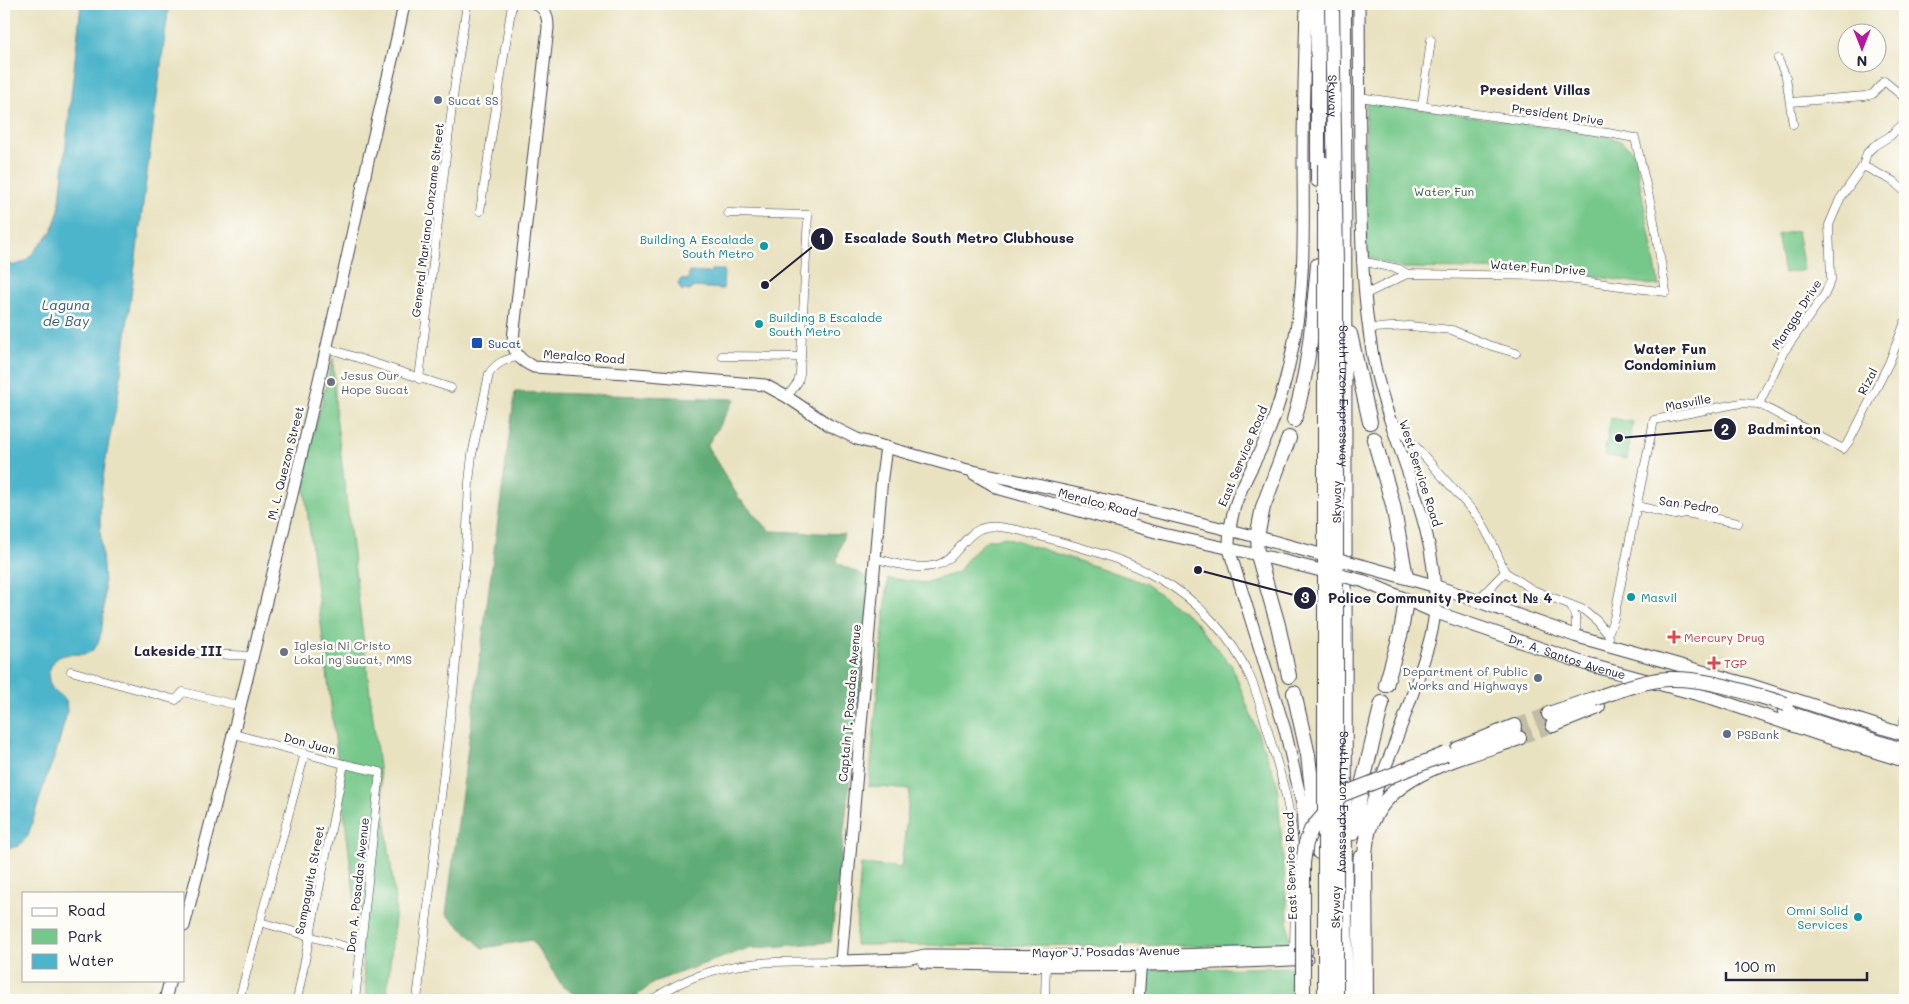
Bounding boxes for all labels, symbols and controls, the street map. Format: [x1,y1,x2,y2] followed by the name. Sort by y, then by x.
[1836,22,1886,72] north arrow
[1857,52,1867,71] text: N
[1325,75,1342,117] street label: Skyway
[1480,80,1590,99] district label: President Villas
[448,92,499,108] place label: Sucat SS
[432,94,444,106] marker: Sucat SS
[1511,100,1605,128] street label: President Drive
[407,122,447,318] street label: General Mariano Lonzame Street
[1414,183,1474,199] park label: Water Fun
[809,224,1084,253] callout: Escalade South Metro Clubhouse
[819,228,825,248] text: 1
[844,228,1074,247] text: Escalade South Metro Clubhouse
[640,231,754,261] place label: Building A Escalade South Metro
[758,240,770,252] marker: Building A Escalade South Metro
[1490,256,1586,278] street label: Water Fun Drive
[1767,276,1825,352] street label: Mangga Drive
[42,295,90,330] water label: Laguna de Bay
[769,309,883,339] place label: Building B Escalade South Metro
[753,318,765,330] marker: Building B Escalade South Metro
[1336,325,1352,467] street label: South Luzon Expressway
[488,335,521,351] place label: Sucat
[470,336,484,350] marker: Sucat
[1624,339,1716,374] district label: Water Fun Condominium
[543,345,626,367] street label: Meralco Road
[1853,365,1881,397] street label: Rizal
[341,367,408,397] place label: Jesus Our Hope Sucat
[325,376,337,388] marker: Jesus Our Hope Sucat
[1664,390,1712,414] street label: Masville
[1214,403,1271,509] street label: East Service Road
[263,405,307,521] street label: M. L. Quezon Street
[1713,415,1831,444] callout: Badminton
[1396,418,1446,529] street label: West Service Road
[1721,419,1729,439] text: 2
[1747,419,1821,438] text: Badminton
[1328,481,1344,523] street label: Skyway
[1057,484,1140,520] street label: Meralco Road
[1658,492,1720,516] street label: San Pedro
[1292,584,1562,613] callout: Police Community Precinct № 4
[1300,587,1310,607] text: 3
[1328,588,1552,607] text: Police Community Precinct № 4
[1641,589,1677,605] place label: Masvil
[1625,591,1637,603] marker: Masvil
[834,623,864,783] street label: Captain T. Posadas Avenue
[1684,629,1765,645] place label: Mercury Drug
[1507,630,1628,682] street label: Dr. A. Santos Avenue
[1668,631,1680,643] marker: Mercury Drug
[294,637,412,667] place label: Iglesia Ni Cristo Lokal ng Sucat, MMS
[134,641,222,660] district label: Lakeside III
[278,646,290,658] marker: Iglesia Ni Cristo Lokal ng Sucat, MMS
[1724,655,1747,671] place label: TGP
[1708,657,1720,669] marker: TGP
[1402,663,1528,693] place label: Department of Public Works and Highways
[1532,672,1544,684] marker: Department of Public Works and Highways
[1737,726,1779,742] place label: PSBank
[282,728,338,758] street label: Don Juan
[1721,728,1733,740] marker: PSBank
[1337,731,1353,873] street label: South Luzon Expressway
[1280,811,1300,920] street label: East Service Road
[342,817,372,953] street label: Don A. Posadas Avenue
[291,824,327,936] street label: Sampaguita Street
[1327,886,1343,928] street label: Skyway
[22,892,185,982] legend
[68,900,105,920] text: Road
[1787,902,1848,932] place label: Omni Solid Services
[1852,911,1864,923] marker: Omni Solid Services
[68,926,102,946] text: Park
[1032,942,1180,960] street label: Mayor J. Posadas Avenue
[1726,949,1868,981] scale bar
[68,950,114,970] text: Water
[1734,956,1776,976] text: 100 m

